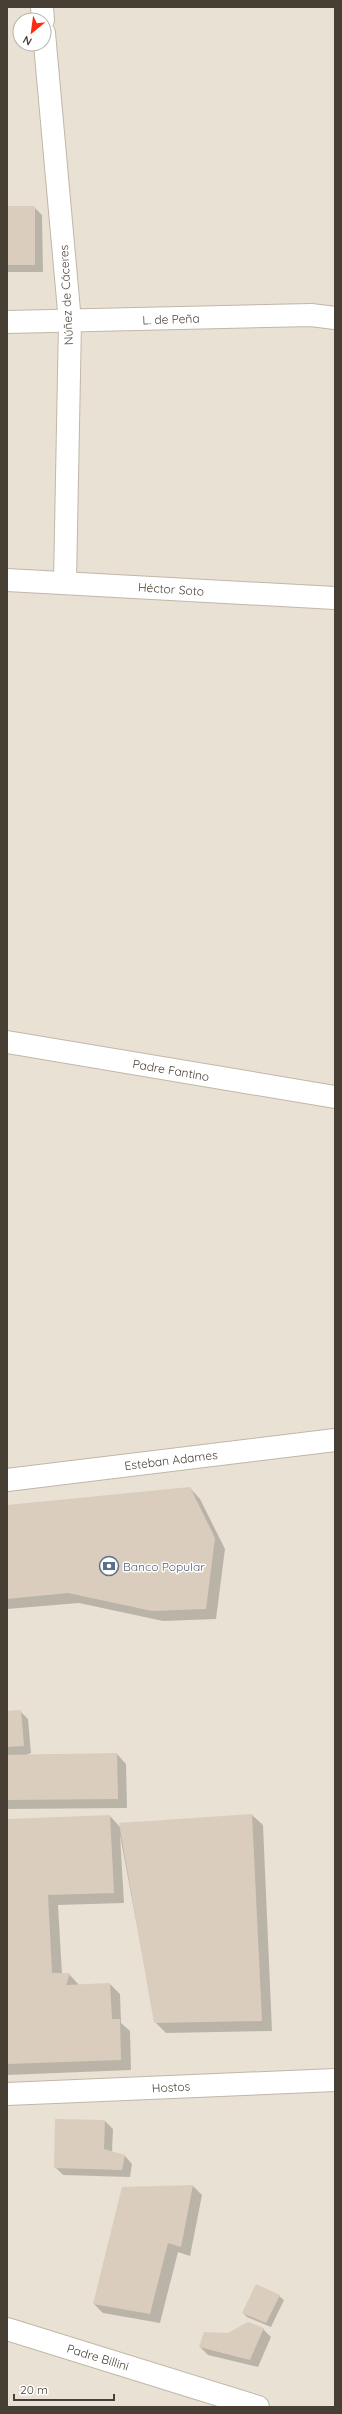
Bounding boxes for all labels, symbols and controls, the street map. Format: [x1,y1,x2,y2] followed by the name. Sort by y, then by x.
[12,12,52,52] north arrow
[20,33,34,49] text: N
[56,244,76,346] street label: Núñez de Cáceres
[142,311,200,327] street label: L. de Peña
[138,579,204,599] street label: Héctor Soto
[131,1056,211,1084] street label: Padre Fantino
[124,1447,219,1473] street label: Esteban Adames
[98,1555,120,1577] bank icon: Banco Popular
[123,1559,205,1574] place label: Banco Popular
[151,2078,191,2095] street label: Hostos
[65,2340,131,2374] street label: Padre Billini
[14,2376,114,2402] scale bar
[20,2382,48,2397] text: 20 m

